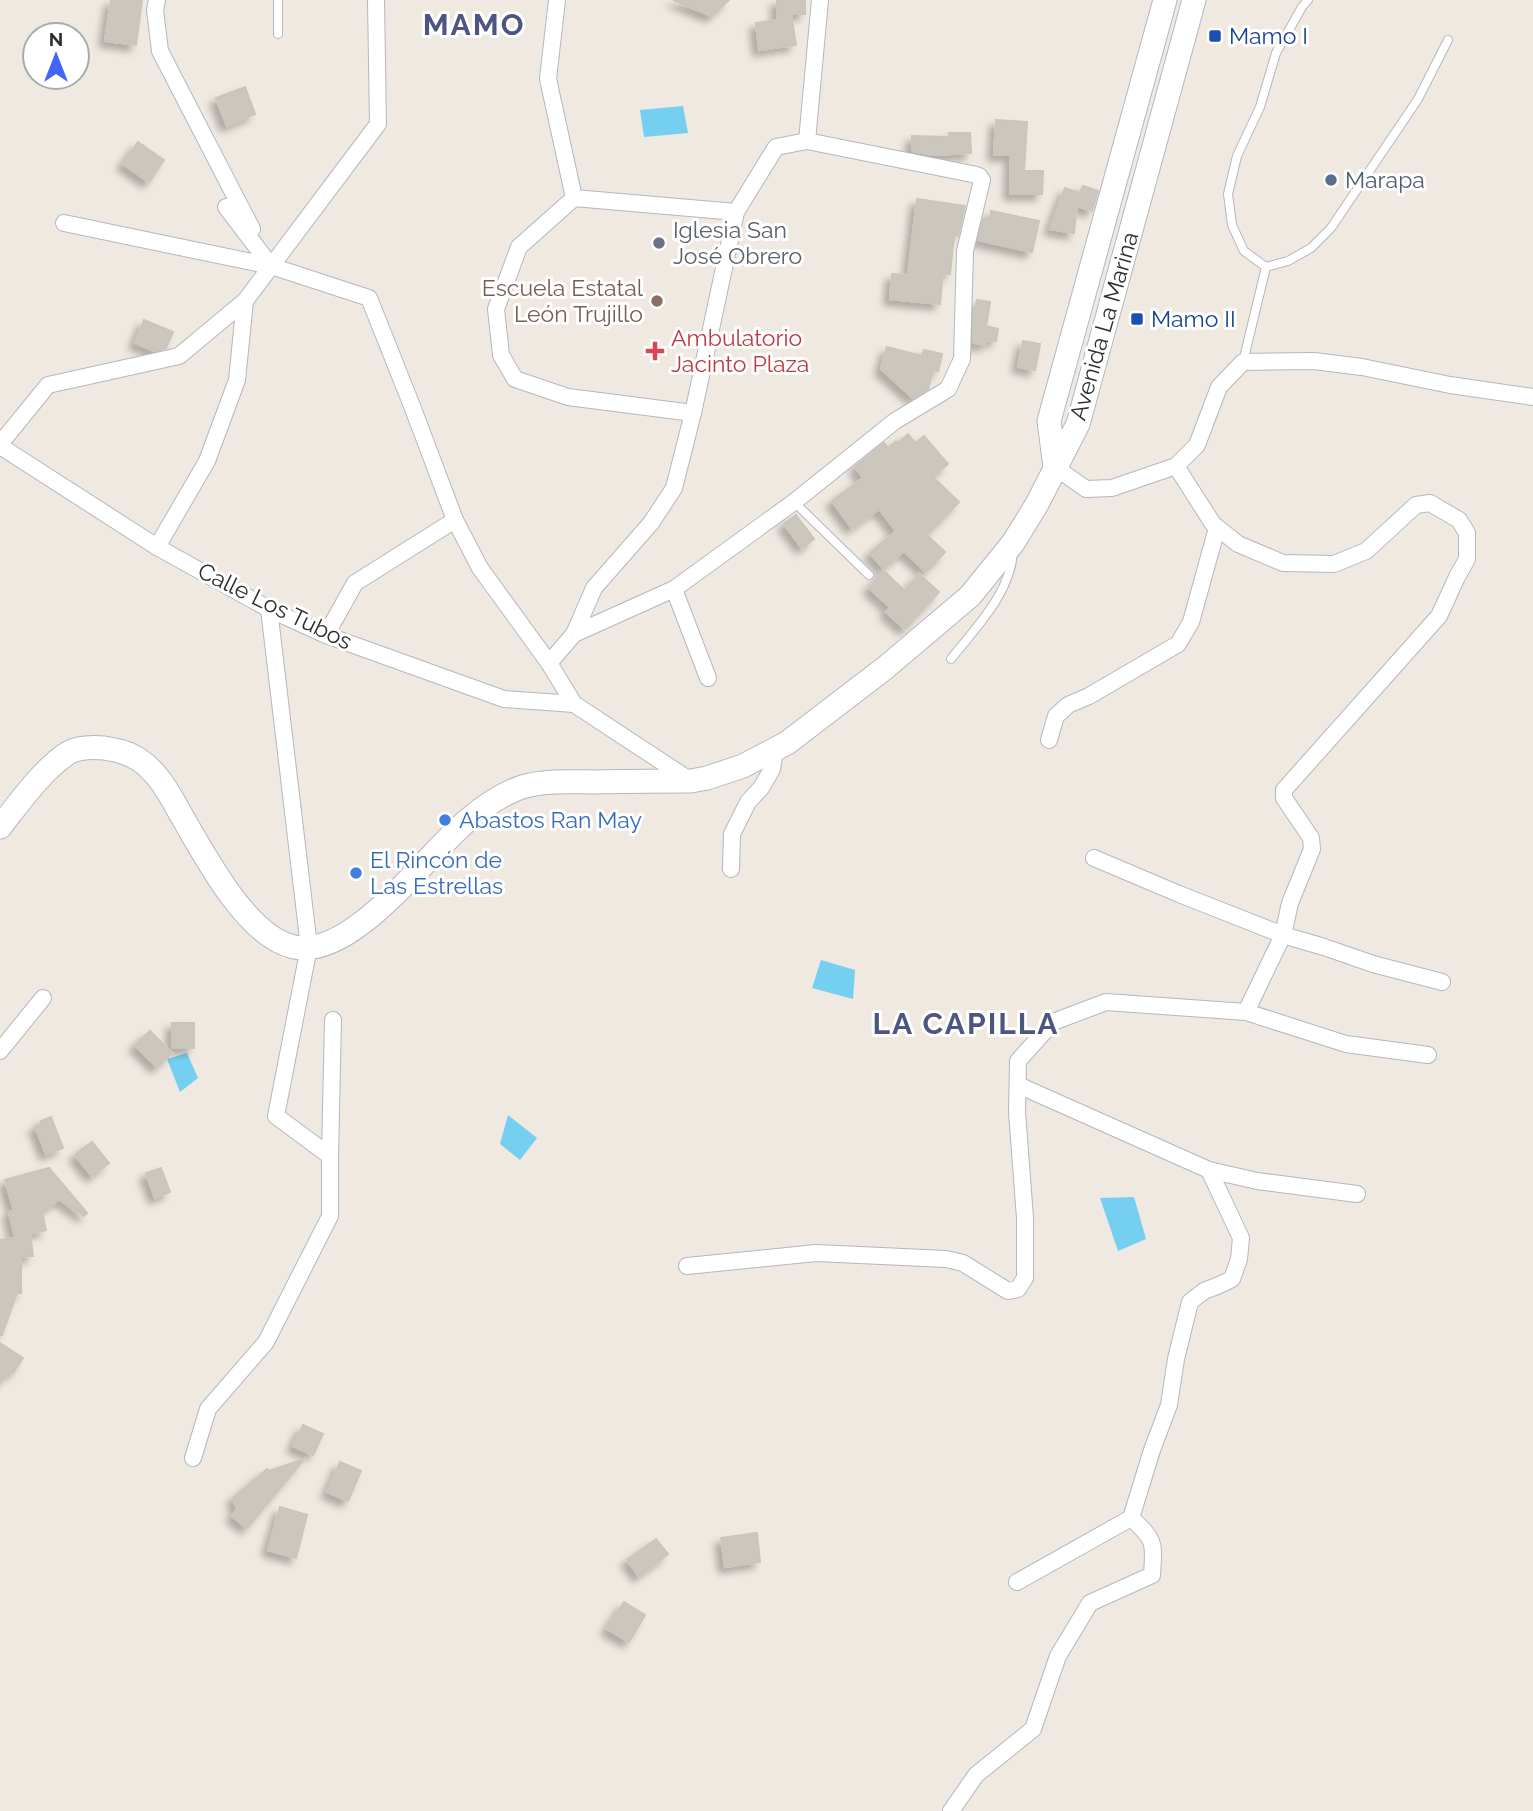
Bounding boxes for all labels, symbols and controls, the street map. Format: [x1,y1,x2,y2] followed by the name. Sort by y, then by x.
[423,7,525,42] district label: MAMO
[21,21,91,91] north arrow
[1229,22,1308,49] place label: Mamo I
[49,28,63,50] text: N
[1207,28,1223,44] marker: Mamo I
[1345,166,1425,193] place label: Marapa
[1323,172,1339,188] marker: Marapa
[673,216,802,269] place label: Iglesia San José Obrero
[1064,229,1143,423] street label: Avenida La Marina
[651,235,667,251] marker: Iglesia San José Obrero
[482,274,644,327] place label: Escuela Estatal León Trujillo
[649,293,665,309] marker: Escuela Estatal León Trujillo
[1151,305,1236,332] place label: Mamo II
[1129,311,1145,327] marker: Mamo II
[671,324,809,377] place label: Ambulatorio Jacinto Plaza
[645,341,665,361] marker: Ambulatorio Jacinto Plaza
[194,557,357,655] street label: Calle Los Tubos
[459,806,642,833] place label: Abastos Ran May
[437,812,453,828] marker: Abastos Ran May
[370,846,503,899] place label: El Rincón de Las Estrellas
[348,865,364,881] marker: El Rincón de Las Estrellas
[873,1006,1059,1041] district label: LA CAPILLA

